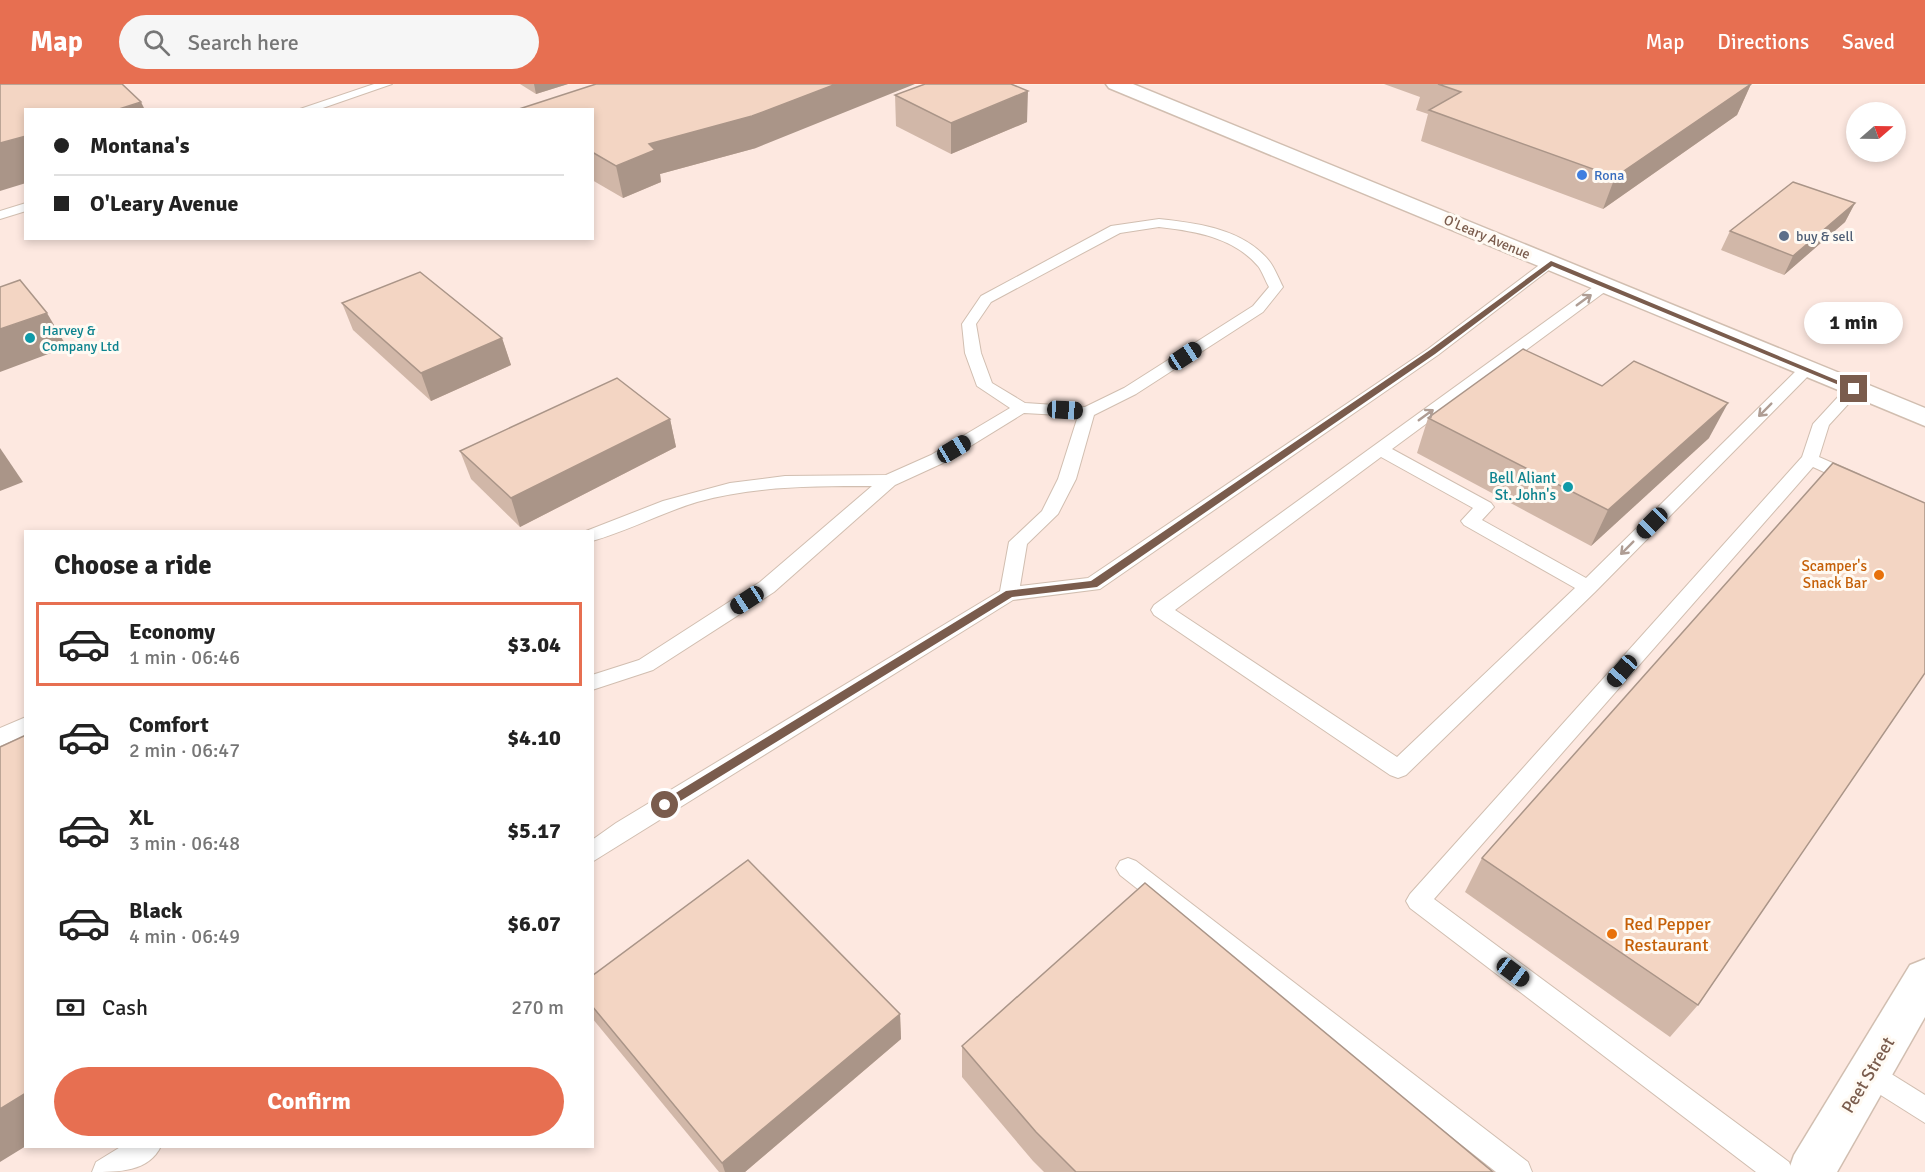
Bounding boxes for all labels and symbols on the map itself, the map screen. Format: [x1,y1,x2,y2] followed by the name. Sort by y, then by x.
[1846,102,1906,162] north arrow
[1594,167,1624,184] place label: Rona
[1575,168,1589,182] marker: Rona
[1441,211,1533,263] street label: O'Leary Avenue
[1796,228,1854,245] place label: buy & sell
[1777,229,1791,243] marker: buy & sell
[1576,294,1592,306] one-way arrow
[1804,302,1904,344] callout: 1 min
[42,322,119,355] place label: Harvey & Company Ltd
[23,331,37,345] marker: Harvey & Company Ltd
[1165,339,1205,373] car
[1840,375,1867,402] route end
[1047,400,1083,420] car
[1758,403,1773,418] one-way arrow
[1418,408,1434,421] one-way arrow
[934,432,974,466] car
[1489,469,1556,504] place label: Bell Aliant St. John's
[1561,480,1575,494] marker: Bell Aliant St. John's
[1633,504,1671,542] car
[1620,540,1635,555] one-way arrow
[1801,557,1867,592] place label: Scamper's Snack Bar
[1872,568,1886,582] marker: Scamper's Snack Bar
[727,583,767,617] car
[1603,652,1641,690] car
[651,791,678,818] route start
[1624,913,1711,956] place label: Red Pepper Restaurant
[1605,927,1619,941] marker: Red Pepper Restaurant
[1493,954,1533,990] car
[1837,1033,1899,1117] street label: Peet Street

